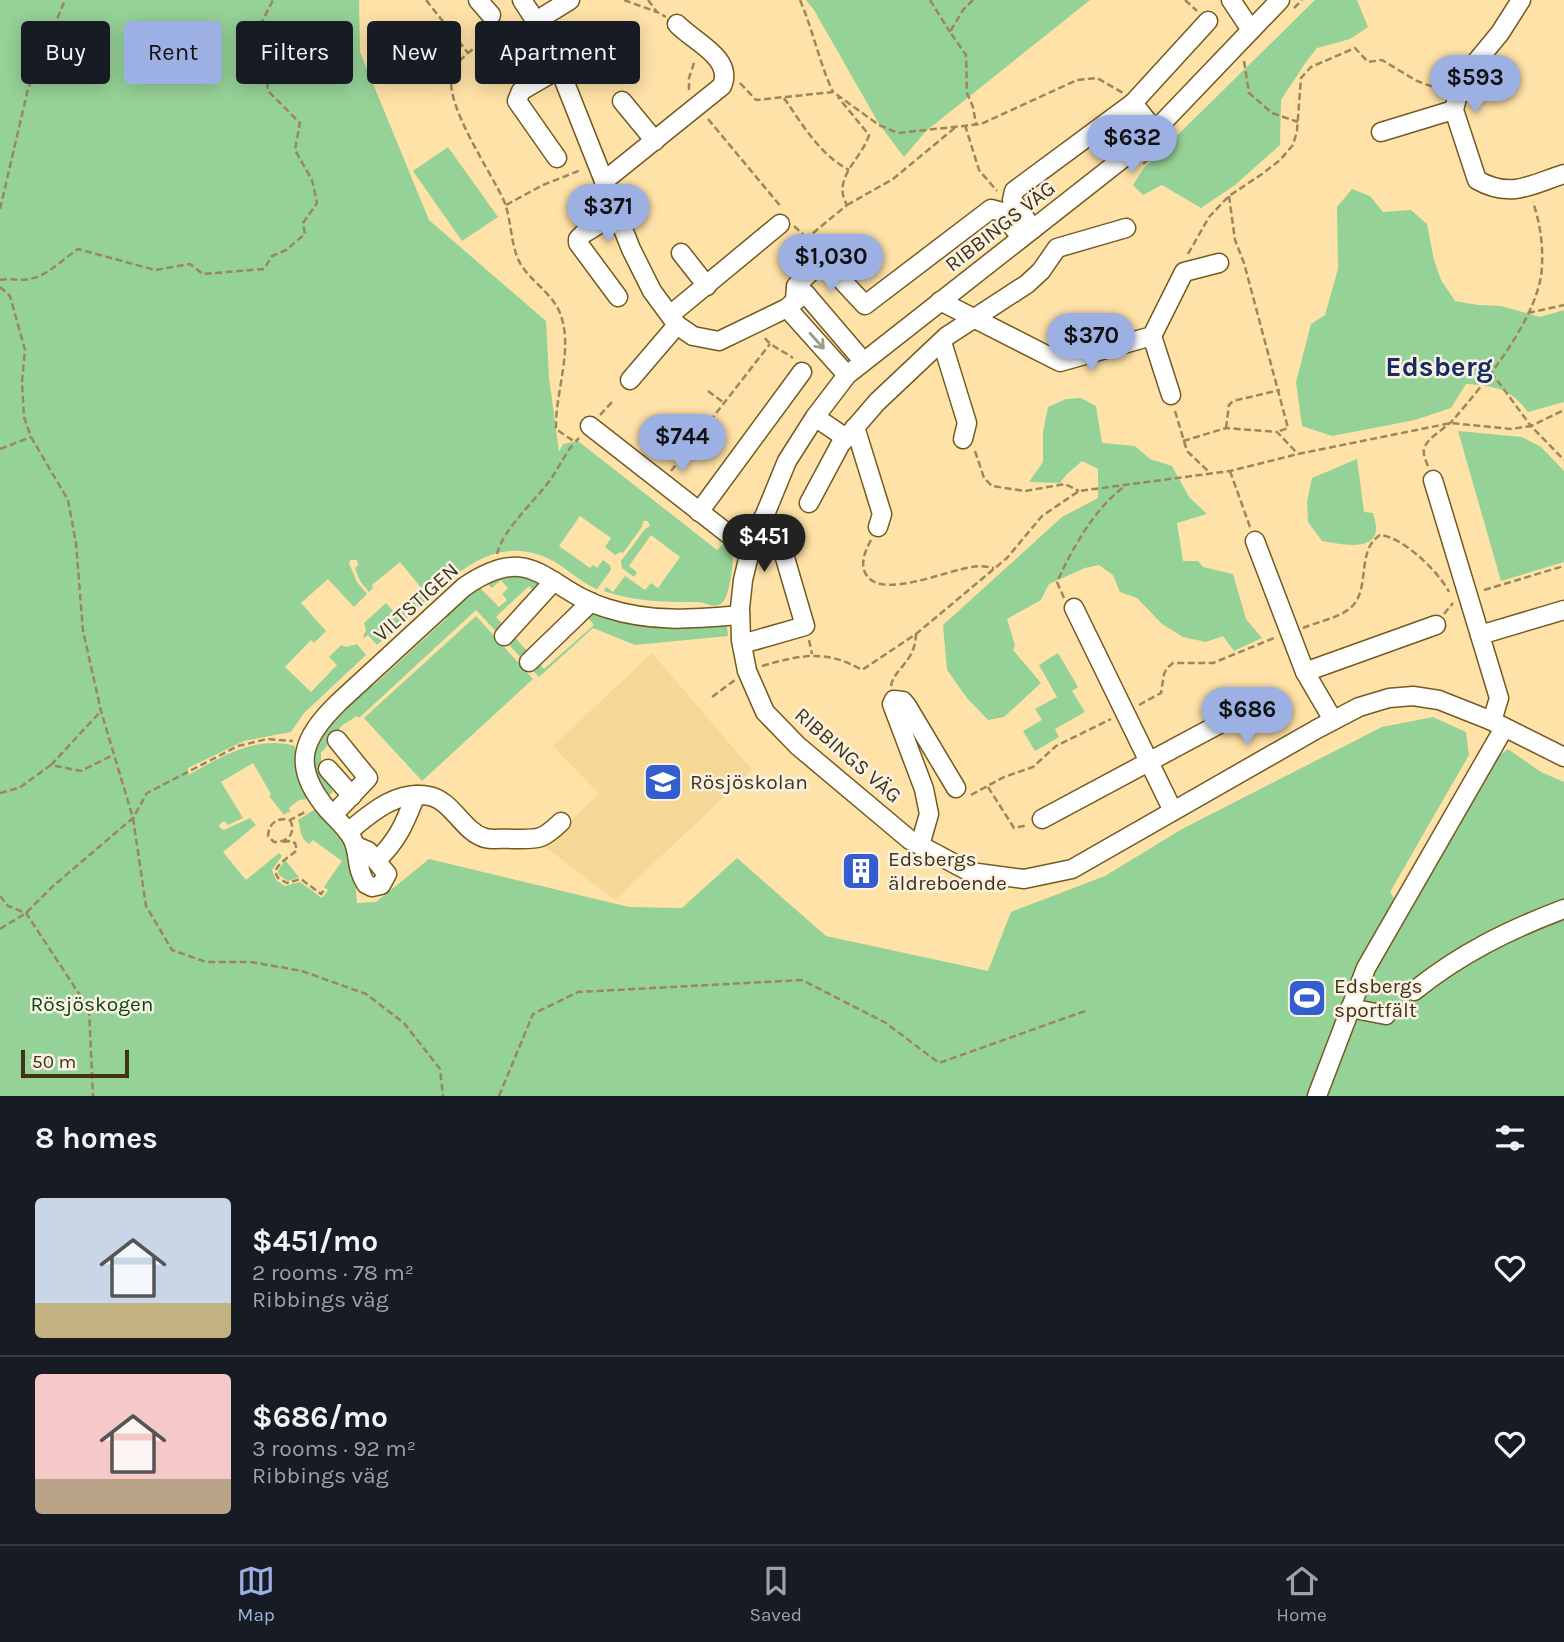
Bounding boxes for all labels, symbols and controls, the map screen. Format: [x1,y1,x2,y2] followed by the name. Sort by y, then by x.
[21,21,110,84] chip: Buy
[124,21,222,84] chip: Rent
[236,21,353,84] chip: Filters
[367,21,461,84] chip: New
[475,21,640,84] chip: Apartment
[1434,55,1516,115] pin: $593
[1446,64,1504,91] text: $593
[1091,116,1173,175] pin: $632
[1103,124,1161,151] text: $632
[940,176,1060,276] street label: RIBBINGS VÄG
[567,184,649,244] pin: $371
[583,193,633,220] text: $371
[774,234,888,294] pin: $1,030
[794,243,868,270] text: $1,030
[1050,314,1132,373] pin: $370
[1063,322,1119,349] text: $370
[809,332,825,350] one-way arrow
[1385,350,1493,383] district label: Edsberg
[641,414,723,474] pin: $744
[655,423,709,450] text: $744
[723,514,805,574] pin: $451
[738,523,790,550] text: $451
[369,558,463,646] street label: VILTSTIGEN
[1206,688,1288,747] pin: $686
[1218,696,1276,723] text: $686
[790,702,906,808] street label: RIBBINGS VÄG
[642,761,684,803] school or university icon: Rösjöskolan
[690,770,808,794] place label: Rösjöskolan
[888,847,1007,895] place label: Edsbergs äldreboende
[840,850,882,892] building icon: Edsbergs äldreboende
[1334,974,1423,1022] place label: Edsbergs sportfält
[1286,977,1328,1019] sports icon: Edsbergs sportfält
[30,992,154,1016] park label: Rösjöskogen
[21,1047,130,1079] scale bar
[32,1051,76,1073] text: 50 m
[1491,1119,1529,1157] icon: filters
[35,1120,158,1156] text: 8 homes
[252,1223,378,1259] text: $451/mo
[91,1226,175,1310] icon: home
[1491,1249,1529,1287] icon: heart
[252,1259,414,1286] text: 2 rooms · 78 m²
[252,1286,389,1313] text: Ribbings väg
[252,1399,388,1435] text: $686/mo
[91,1402,175,1486] icon: home
[1491,1425,1529,1463] icon: heart
[252,1435,416,1462] text: 3 rooms · 92 m²
[252,1462,389,1489] text: Ribbings väg
[237,1562,275,1626] tab: Map
[749,1562,802,1626] tab: Saved
[1276,1562,1327,1626] tab: Home

